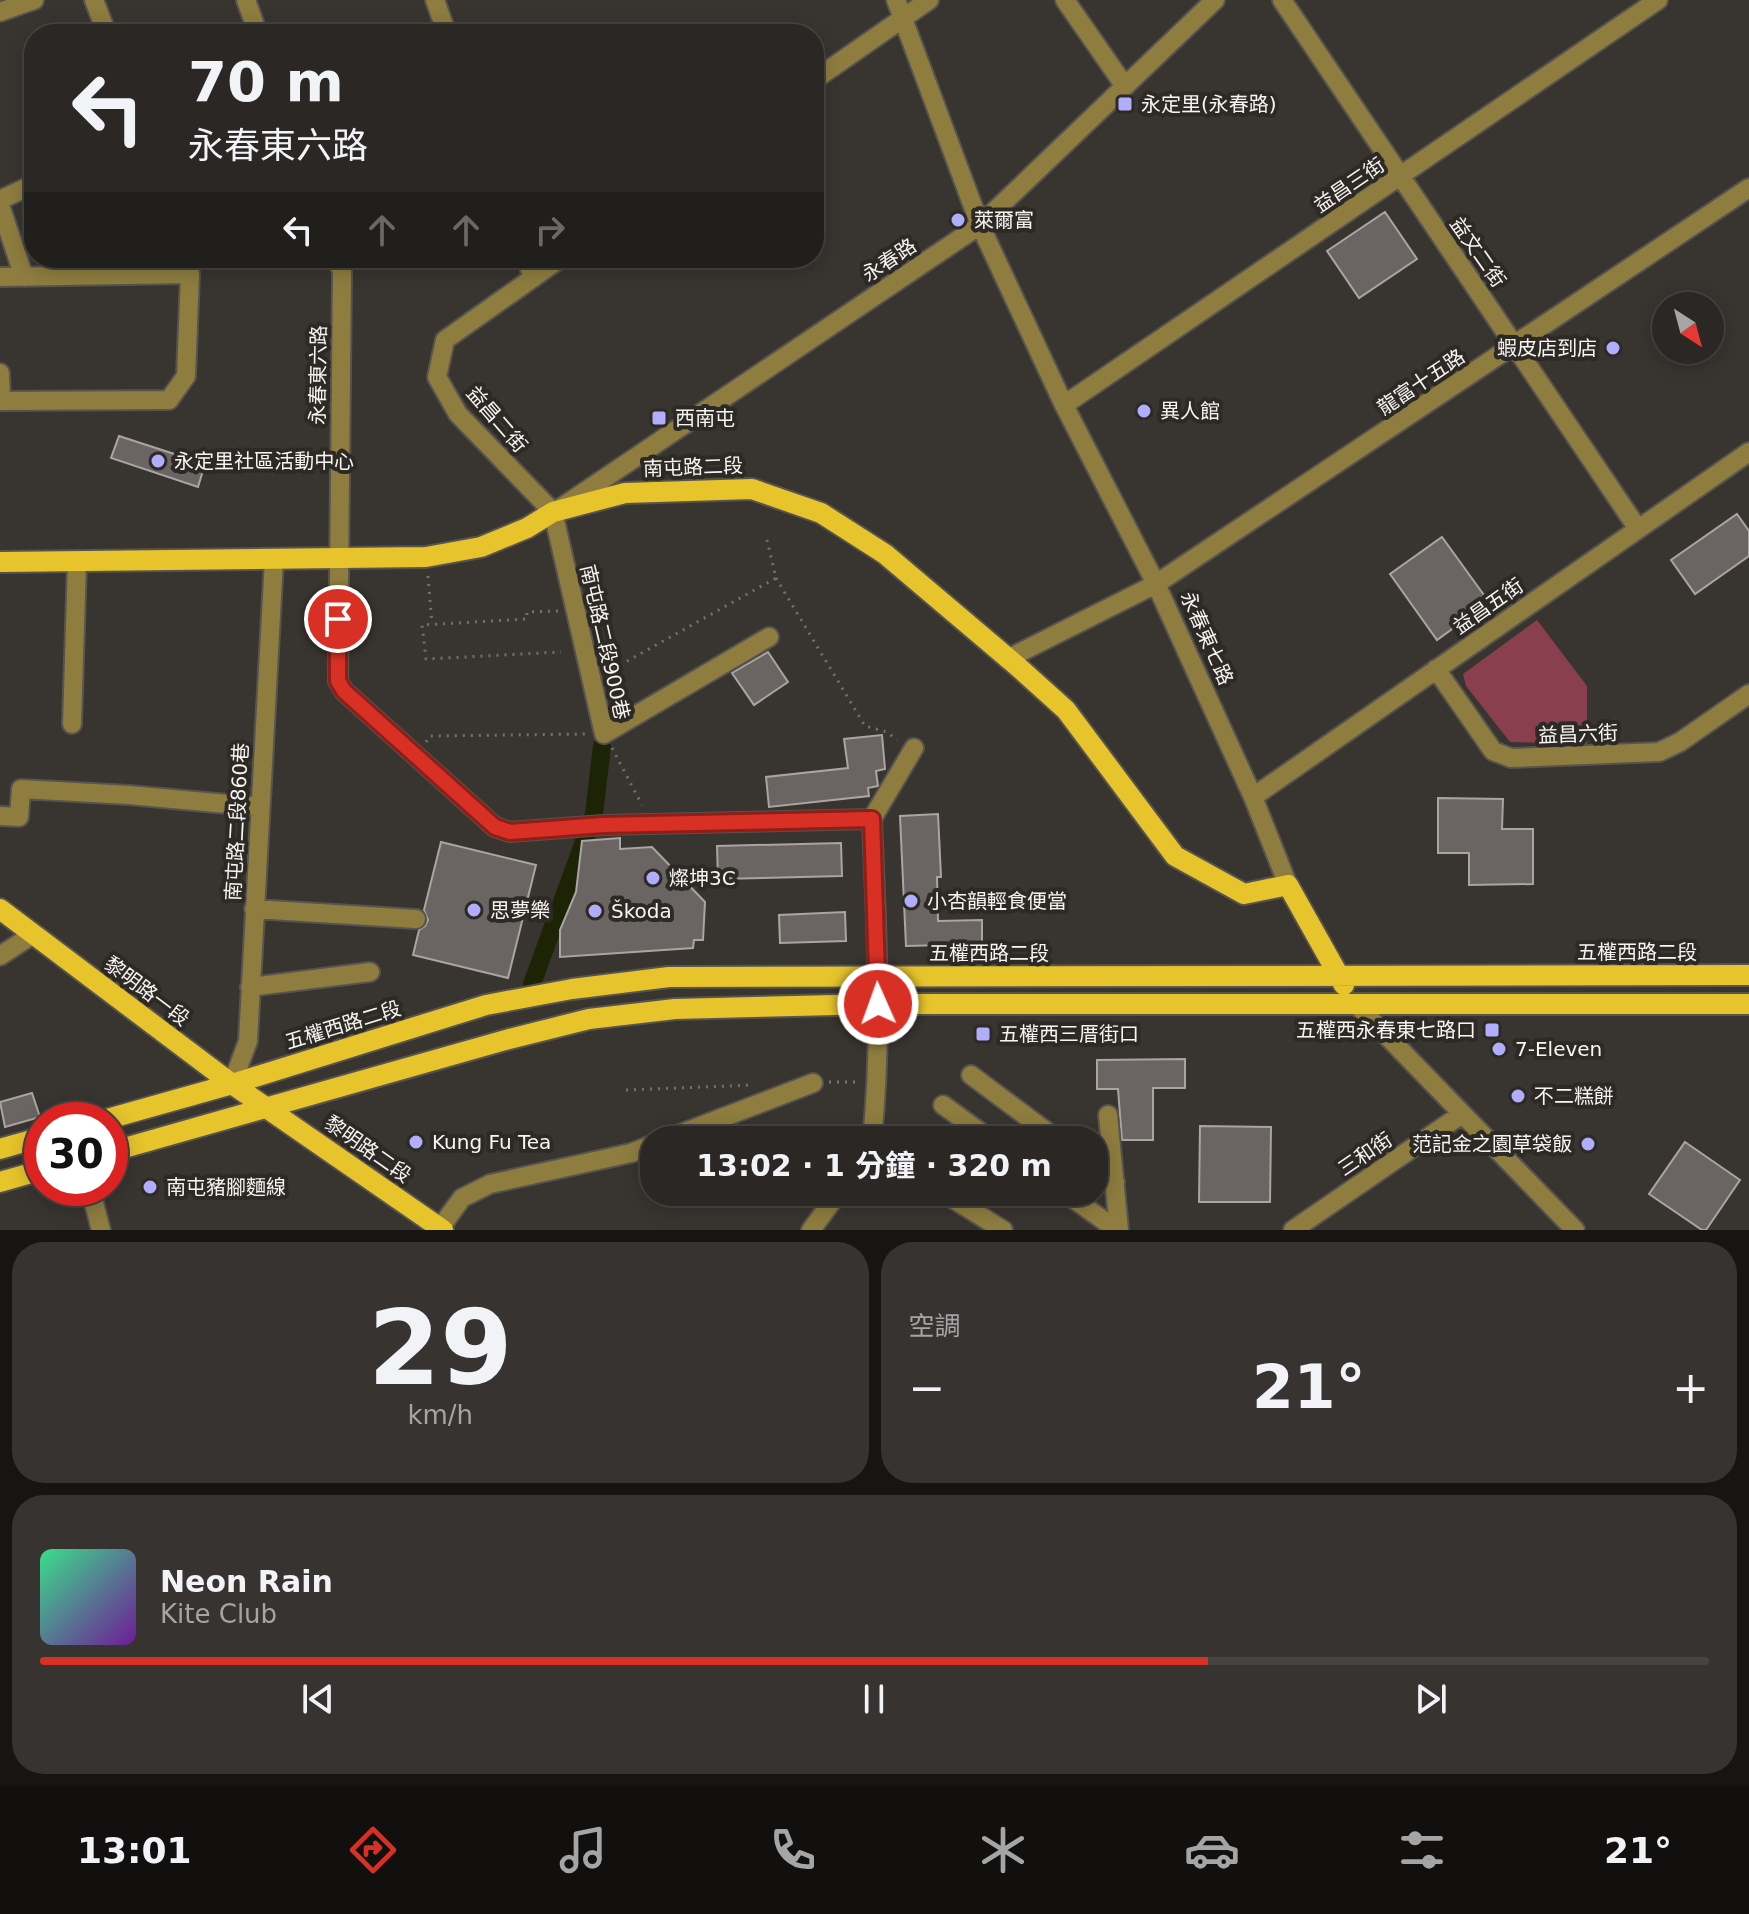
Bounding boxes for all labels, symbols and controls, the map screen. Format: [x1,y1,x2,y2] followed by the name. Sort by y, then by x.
[188,49,344,114] text: 70 m
[56,56,160,160] icon: left
[1141,92,1277,116] place label: 永定里(永春路)
[1116,95,1134,113] marker: 永定里(永春路)
[188,125,368,166] text: 永春東六路
[1309,153,1389,217] street label: 益昌三街
[276,208,320,252] icon: left
[360,208,404,252] icon: ahead
[444,208,488,252] icon: ahead
[528,208,572,252] icon: right
[974,208,1034,232] place label: 萊爾富
[949,211,967,229] marker: 萊爾富
[1445,212,1511,292] street label: 益文二街
[857,233,921,287] street label: 永春路
[1652,292,1724,364] north arrow
[1652,292,1724,364] map controls
[305,325,331,425] street label: 永春東六路
[1497,336,1597,360] place label: 蝦皮店到店
[1604,339,1622,357] marker: 蝦皮店到店
[1373,344,1469,420] street label: 龍富十五路
[462,381,532,457] street label: 益昌二街
[1160,399,1220,423] place label: 異人館
[1135,402,1153,420] marker: 異人館
[675,406,735,430] place label: 西南屯
[650,409,668,427] marker: 西南屯
[174,449,354,473] place label: 永定里社區活動中心
[149,452,167,470] marker: 永定里社區活動中心
[643,453,743,481] street label: 南屯路二段
[576,562,634,722] street label: 南屯路二段900巷
[1448,573,1528,639] street label: 益昌五街
[304,585,372,653] pin
[1176,587,1238,689] street label: 永春東七路
[316,597,360,641] icon: arrive
[1538,721,1618,747] street label: 益昌六街
[221,742,253,902] street label: 南屯路二段860巷
[669,866,736,890] place label: 燦坤3C
[644,869,662,887] marker: 燦坤3C
[927,889,1067,913] place label: 小杏韻輕食便當
[902,892,920,910] marker: 小杏韻輕食便當
[490,898,550,922] place label: 思夢樂
[611,899,672,923] place label: Škoda
[465,901,483,919] marker: 思夢樂
[586,902,604,920] marker: Škoda
[1577,940,1697,964] street label: 五權西路二段
[929,941,1049,965] street label: 五權西路二段
[100,951,194,1031] street label: 黎明路一段
[836,962,920,1046] position arrow
[282,996,404,1054] street label: 五權西路二段
[1296,1018,1476,1042] place label: 五權西永春東七路口
[1483,1021,1501,1039] marker: 五權西永春東七路口
[999,1022,1139,1046] place label: 五權西三厝街口
[974,1025,992,1043] marker: 五權西三厝街口
[1515,1037,1602,1061] place label: 7-Eleven
[1490,1040,1508,1058] marker: 7-Eleven
[1534,1084,1614,1108] place label: 不二糕餅
[1509,1087,1527,1105] marker: 不二糕餅
[24,1102,128,1206] speed limit sign: 30
[320,1110,416,1188] street label: 黎明路二段
[1333,1127,1397,1181] street label: 三和街
[432,1130,551,1154] place label: Kung Fu Tea
[1412,1132,1572,1156] place label: 范記金之園草袋飯
[407,1133,425,1151] marker: Kung Fu Tea
[1579,1135,1597,1153] marker: 范記金之園草袋飯
[696,1148,1052,1183] text: 13:02 · 1 分鐘 · 320 m
[166,1175,286,1199] place label: 南屯豬腳麵線
[141,1178,159,1196] marker: 南屯豬腳麵線
[368,1287,513,1409] text: 29
[909,1311,961,1341] text: 空調
[1252,1352,1366,1422] text: 21°
[909,1362,945,1413] text: −
[1672,1362,1709,1413] text: +
[407,1400,473,1430] text: km/h
[160,1564,333,1599] text: Neon Rain
[160,1599,277,1629] text: Kite Club
[296,1677,340,1721] icon: previous
[852,1677,896,1721] icon: pause
[1409,1677,1453,1721] icon: next
[345,1822,401,1878] icon: directions
[555,1822,611,1878] icon: music
[765,1822,821,1878] icon: phone
[975,1822,1031,1878] icon: climate
[1184,1822,1240,1878] icon: car
[1394,1822,1450,1878] icon: filters
[77,1830,191,1871] text: 13:01
[1604,1830,1672,1871] text: 21°

